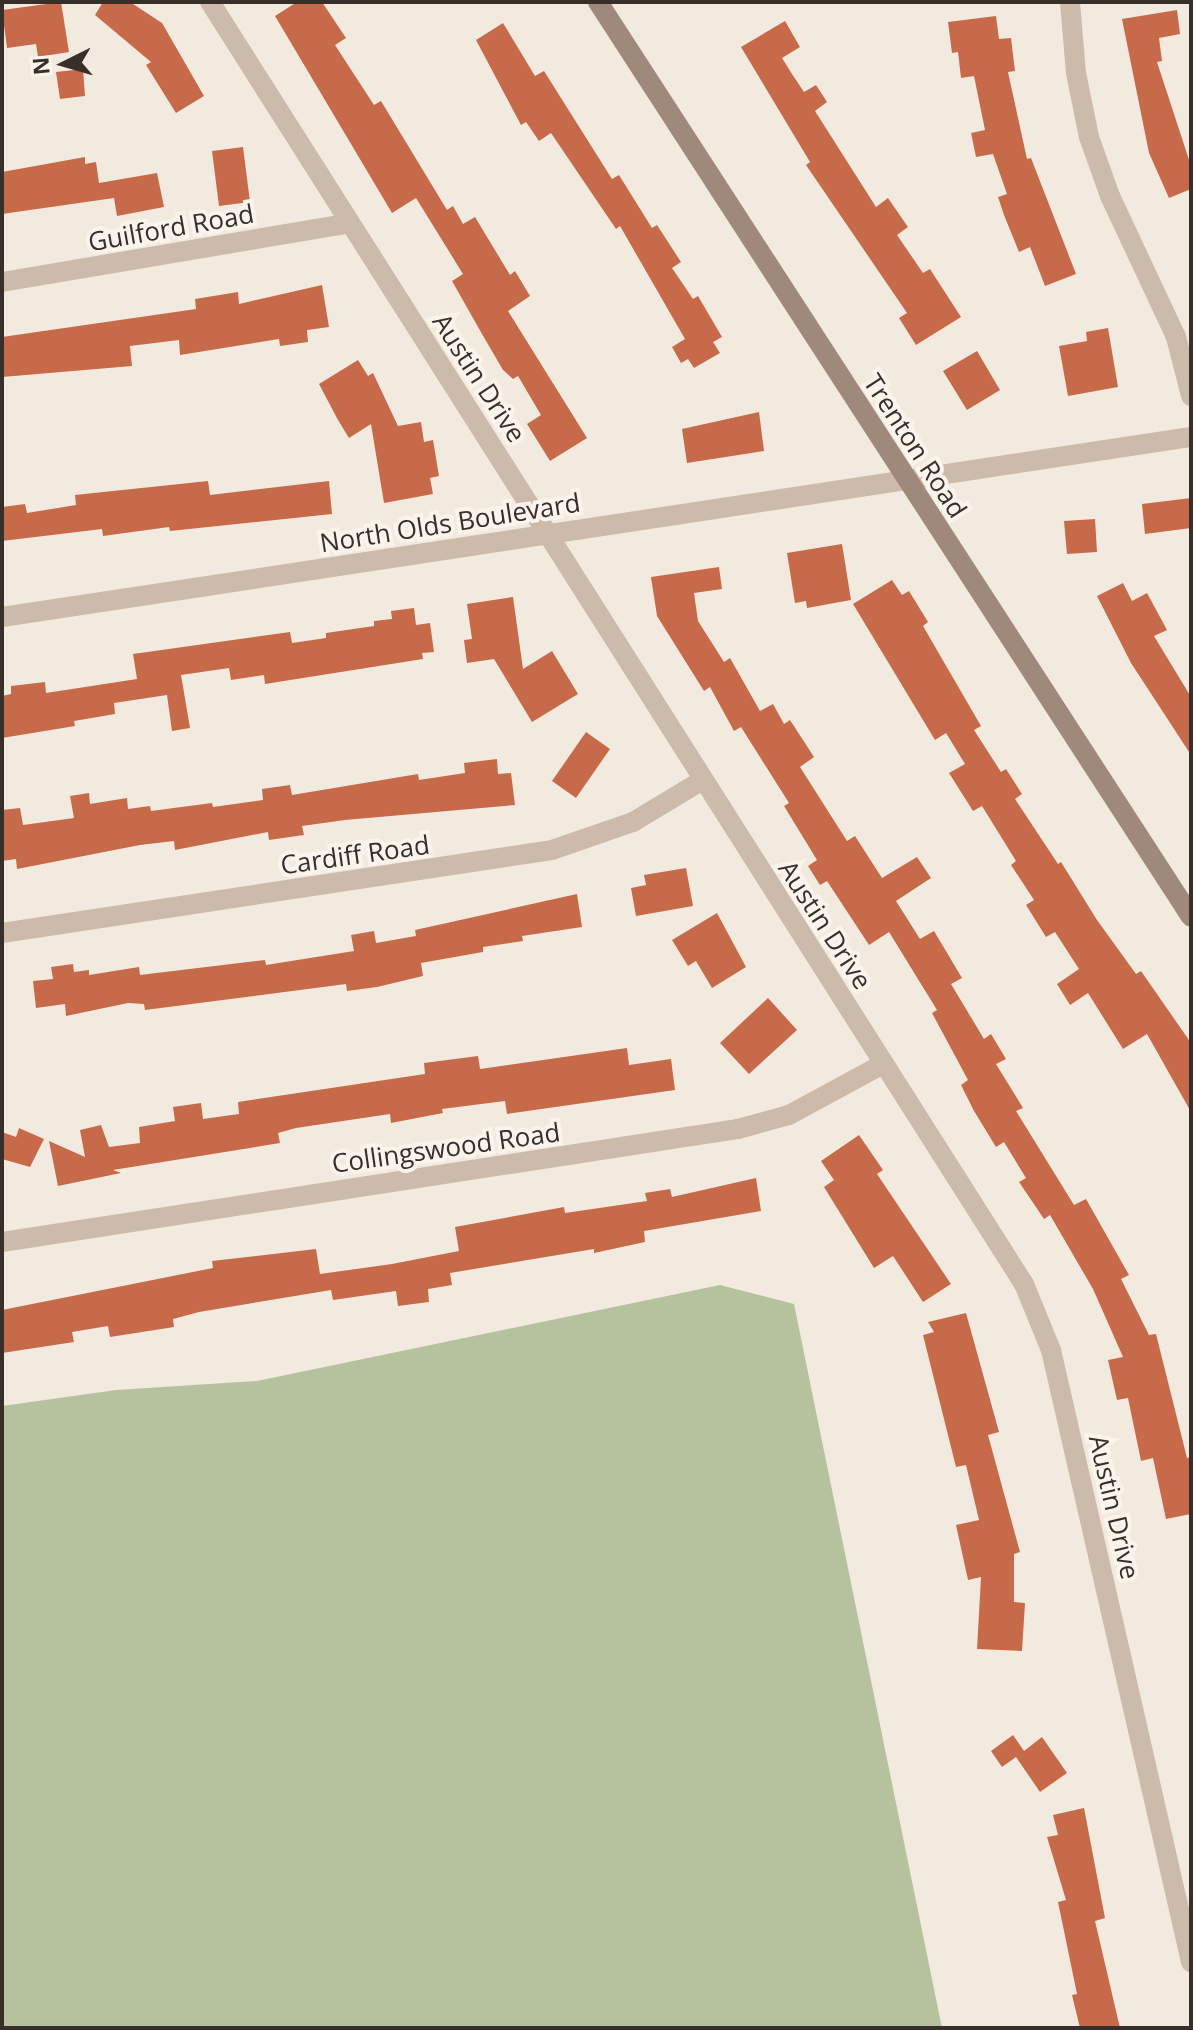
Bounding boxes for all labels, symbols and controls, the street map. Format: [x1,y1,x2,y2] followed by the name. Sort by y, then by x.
[24,24,104,104] north arrow
[24,56,56,76] text: N
[86,198,256,258] street label: Guilford Road
[426,308,532,448] street label: Austin Drive
[857,368,973,524] street label: Trenton Road
[318,487,582,559] street label: North Olds Boulevard
[278,829,432,881] street label: Cardiff Road
[772,855,878,995] street label: Austin Drive
[330,1117,562,1179] street label: Collingswood Road
[1082,1432,1146,1582] street label: Austin Drive

